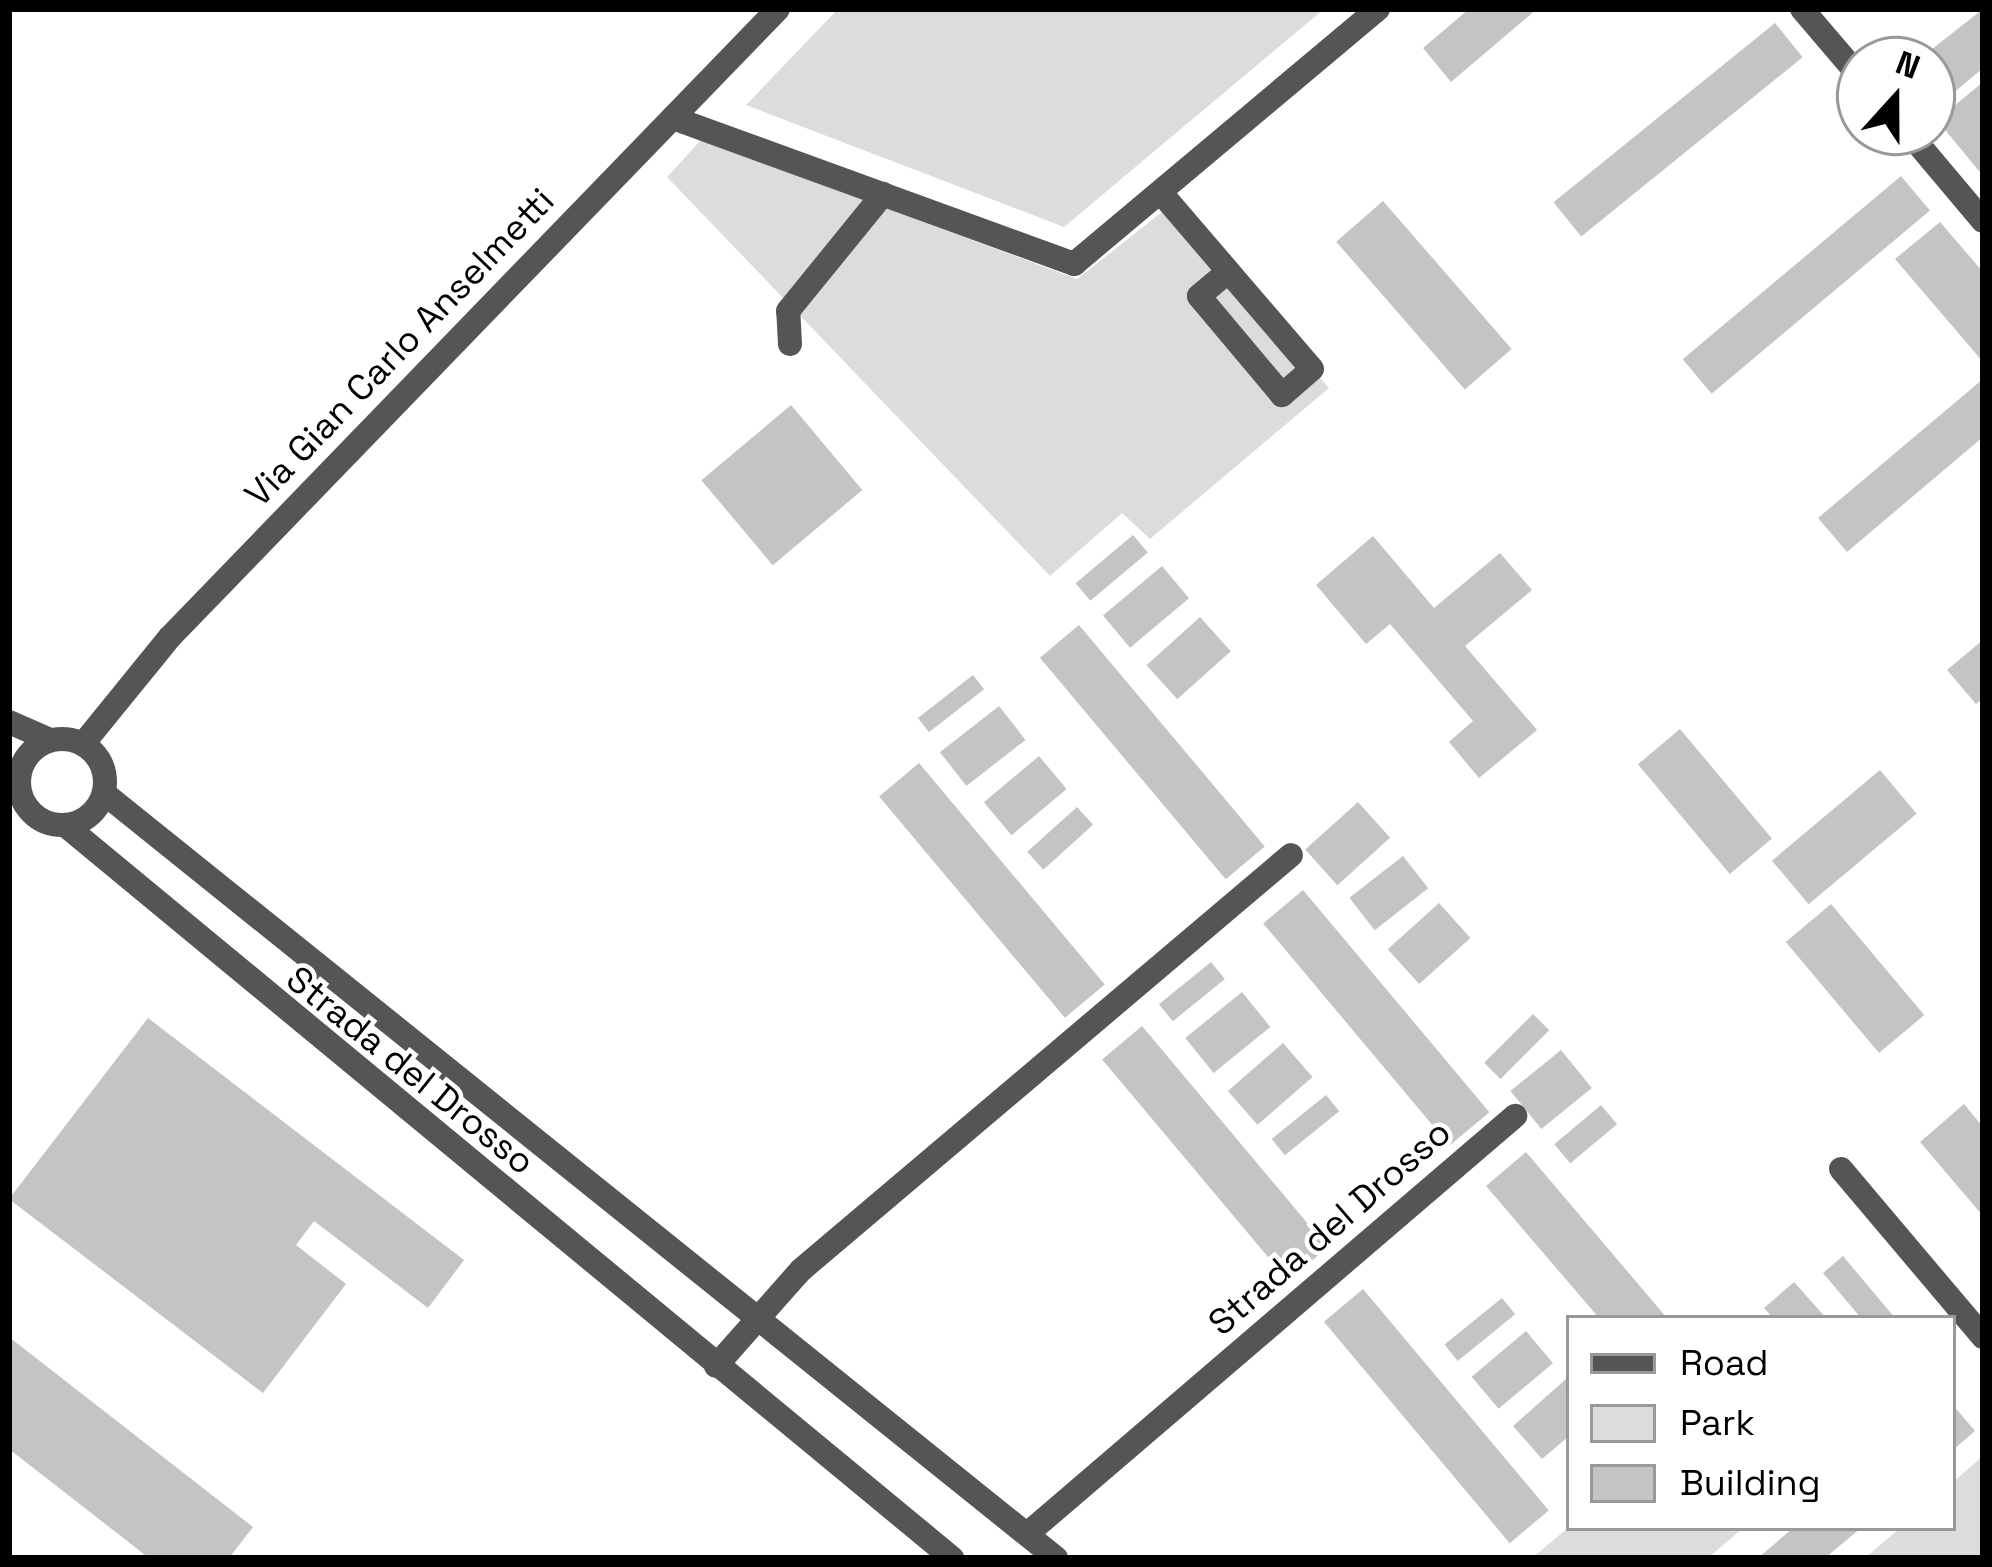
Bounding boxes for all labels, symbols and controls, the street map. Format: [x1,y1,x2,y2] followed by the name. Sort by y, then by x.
[1836,36,1956,156] north arrow
[1890,42,1926,89] text: N
[236,180,564,516] street label: Via Gian Carlo Anselmetti
[277,958,543,1184] street label: Strada del Drosso
[1200,1111,1460,1345] street label: Strada del Drosso
[1566,1315,1956,1531] legend
[1680,1340,1768,1386] text: Road
[1680,1400,1755,1446] text: Park
[1680,1460,1821,1506] text: Building

